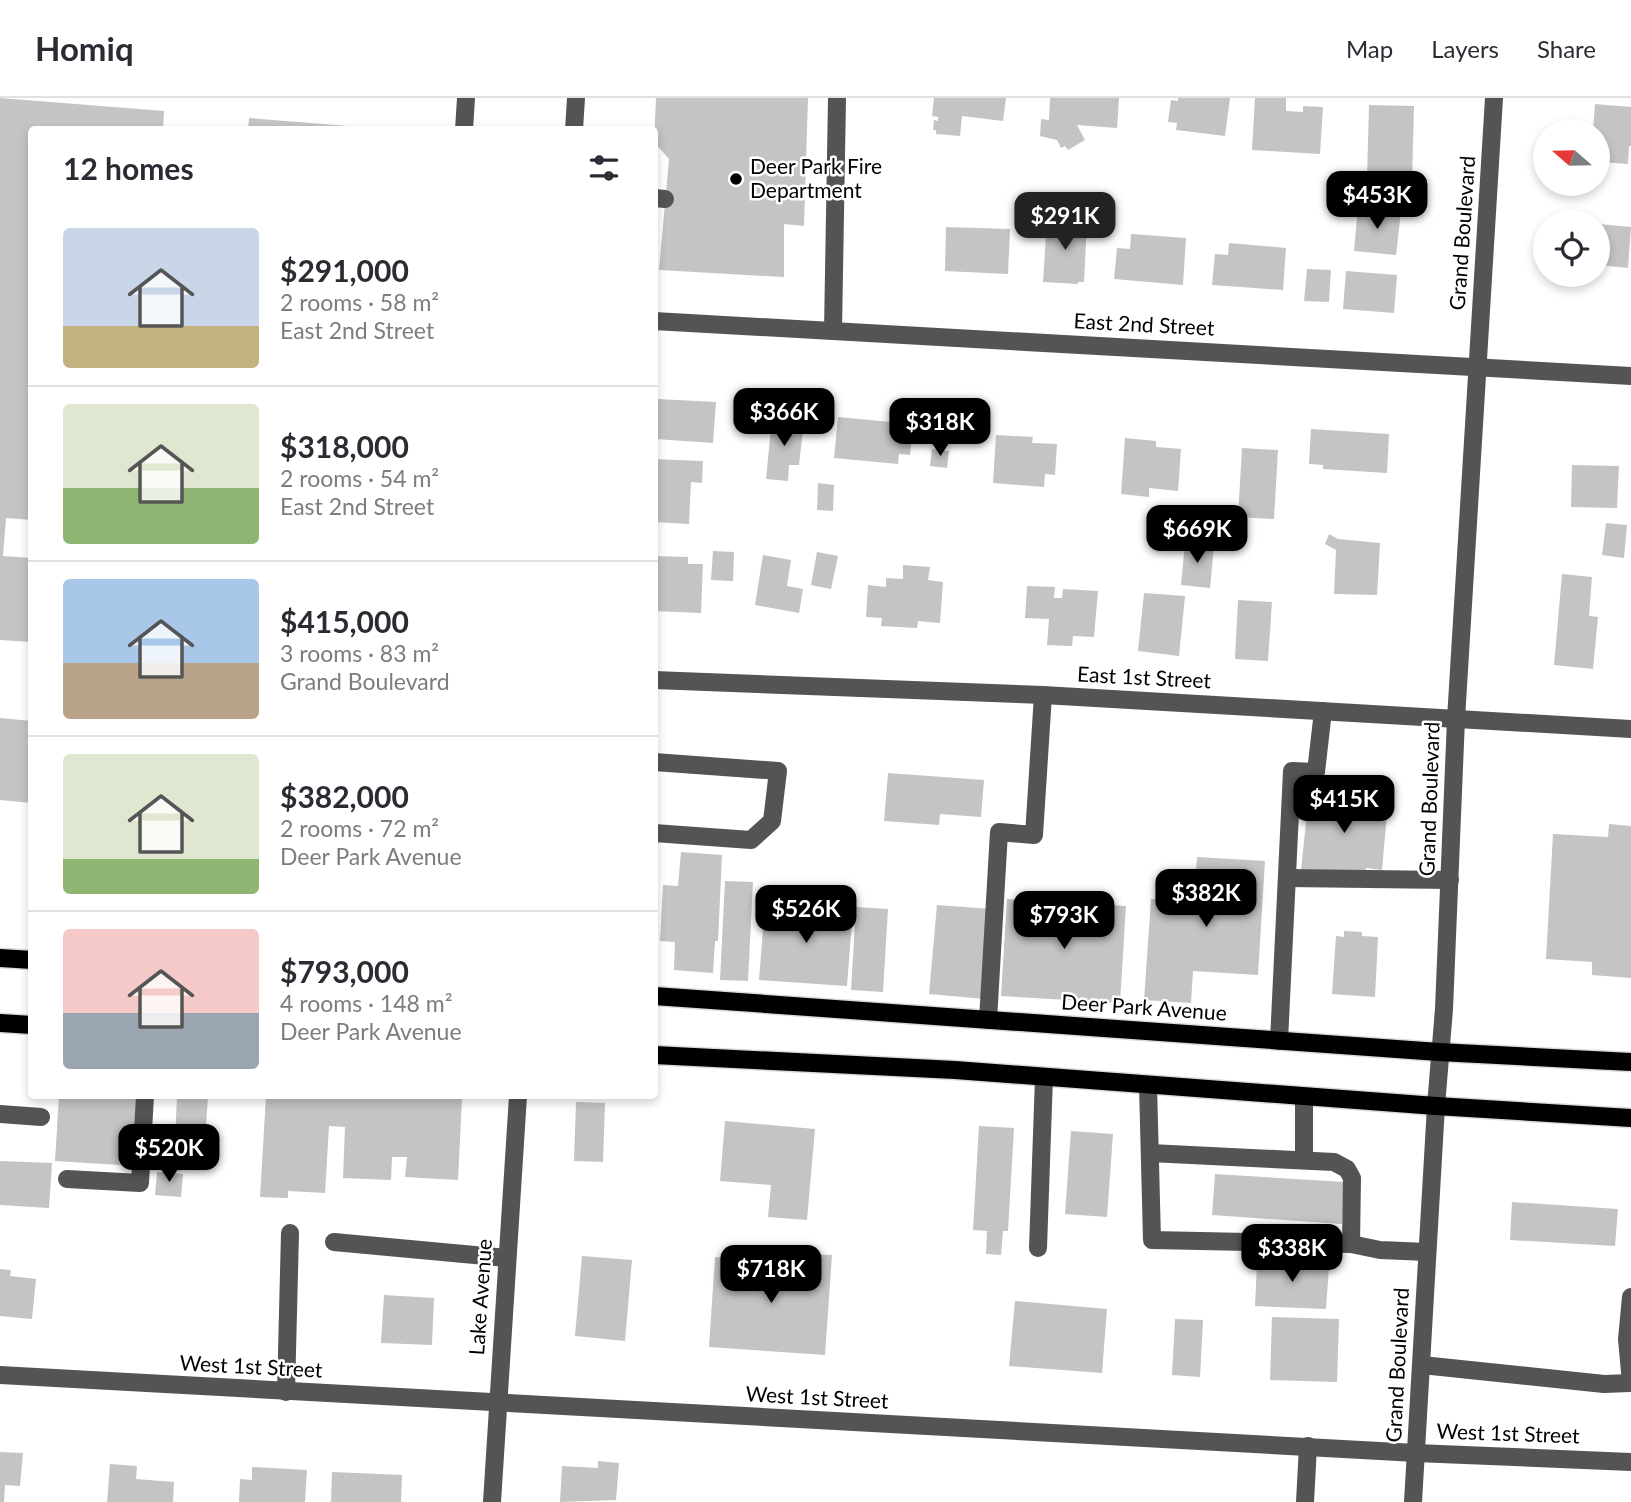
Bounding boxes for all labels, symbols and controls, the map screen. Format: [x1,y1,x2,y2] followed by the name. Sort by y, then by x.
[35,28,134,68] text: Homiq
[1346,34,1393,63] text: Map
[1431,34,1499,63] text: Layers
[1537,34,1596,63] text: Share
[1533,119,1610,196] north arrow
[1533,119,1610,287] map controls
[585,149,623,187] icon: filters
[63,150,194,186] text: 12 homes
[750,153,882,202] place label: Deer Park Fire Department
[1444,155,1479,311] street label: Grand Boulevard
[728,171,744,187] marker: Deer Park Fire Department
[1328,172,1426,231] pin: $453K
[1342,180,1412,208] text: $453K
[1016,192,1114,252] pin: $291K
[1030,201,1100,229] text: $291K
[1533,210,1610,287] button: locate
[280,252,409,288] text: $291,000
[119,256,203,340] icon: home
[280,288,439,316] text: 2 rooms · 58 m²
[1073,307,1215,340] street label: East 2nd Street
[280,316,434,344] text: East 2nd Street
[735,388,833,448] pin: $366K
[749,397,819,425] text: $366K
[891,398,989,458] pin: $318K
[905,407,975,435] text: $318K
[280,428,409,464] text: $318,000
[119,432,203,516] icon: home
[280,464,439,492] text: 2 rooms · 54 m²
[280,492,434,520] text: East 2nd Street
[1148,505,1246,565] pin: $669K
[1162,514,1232,542] text: $669K
[280,603,409,639] text: $415,000
[119,607,203,691] icon: home
[280,639,439,667] text: 3 rooms · 83 m²
[1077,661,1212,693] street label: East 1st Street
[280,667,450,695] text: Grand Boulevard
[1413,721,1444,877] street label: Grand Boulevard
[1295,776,1393,835] pin: $415K
[280,778,409,814] text: $382,000
[119,782,203,866] icon: home
[1309,784,1379,812] text: $415K
[280,814,439,842] text: 2 rooms · 72 m²
[280,842,462,870] text: Deer Park Avenue
[1157,870,1255,929] pin: $382K
[1171,878,1241,906] text: $382K
[757,886,855,945] pin: $526K
[1015,892,1113,951] pin: $793K
[771,894,841,922] text: $526K
[1029,900,1099,928] text: $793K
[280,953,409,989] text: $793,000
[119,957,203,1041] icon: home
[1061,988,1228,1025] street label: Deer Park Avenue
[280,989,452,1017] text: 4 rooms · 148 m²
[280,1017,462,1045] text: Deer Park Avenue
[120,1124,218,1184] pin: $520K
[134,1133,204,1161] text: $520K
[1243,1224,1341,1284] pin: $338K
[1257,1233,1327,1261] text: $338K
[463,1238,496,1356] street label: Lake Avenue
[722,1246,820,1305] pin: $718K
[736,1254,806,1282] text: $718K
[1380,1287,1413,1443] street label: Grand Boulevard
[179,1349,324,1382] street label: West 1st Street
[745,1380,890,1413] street label: West 1st Street
[1436,1418,1580,1448] street label: West 1st Street

